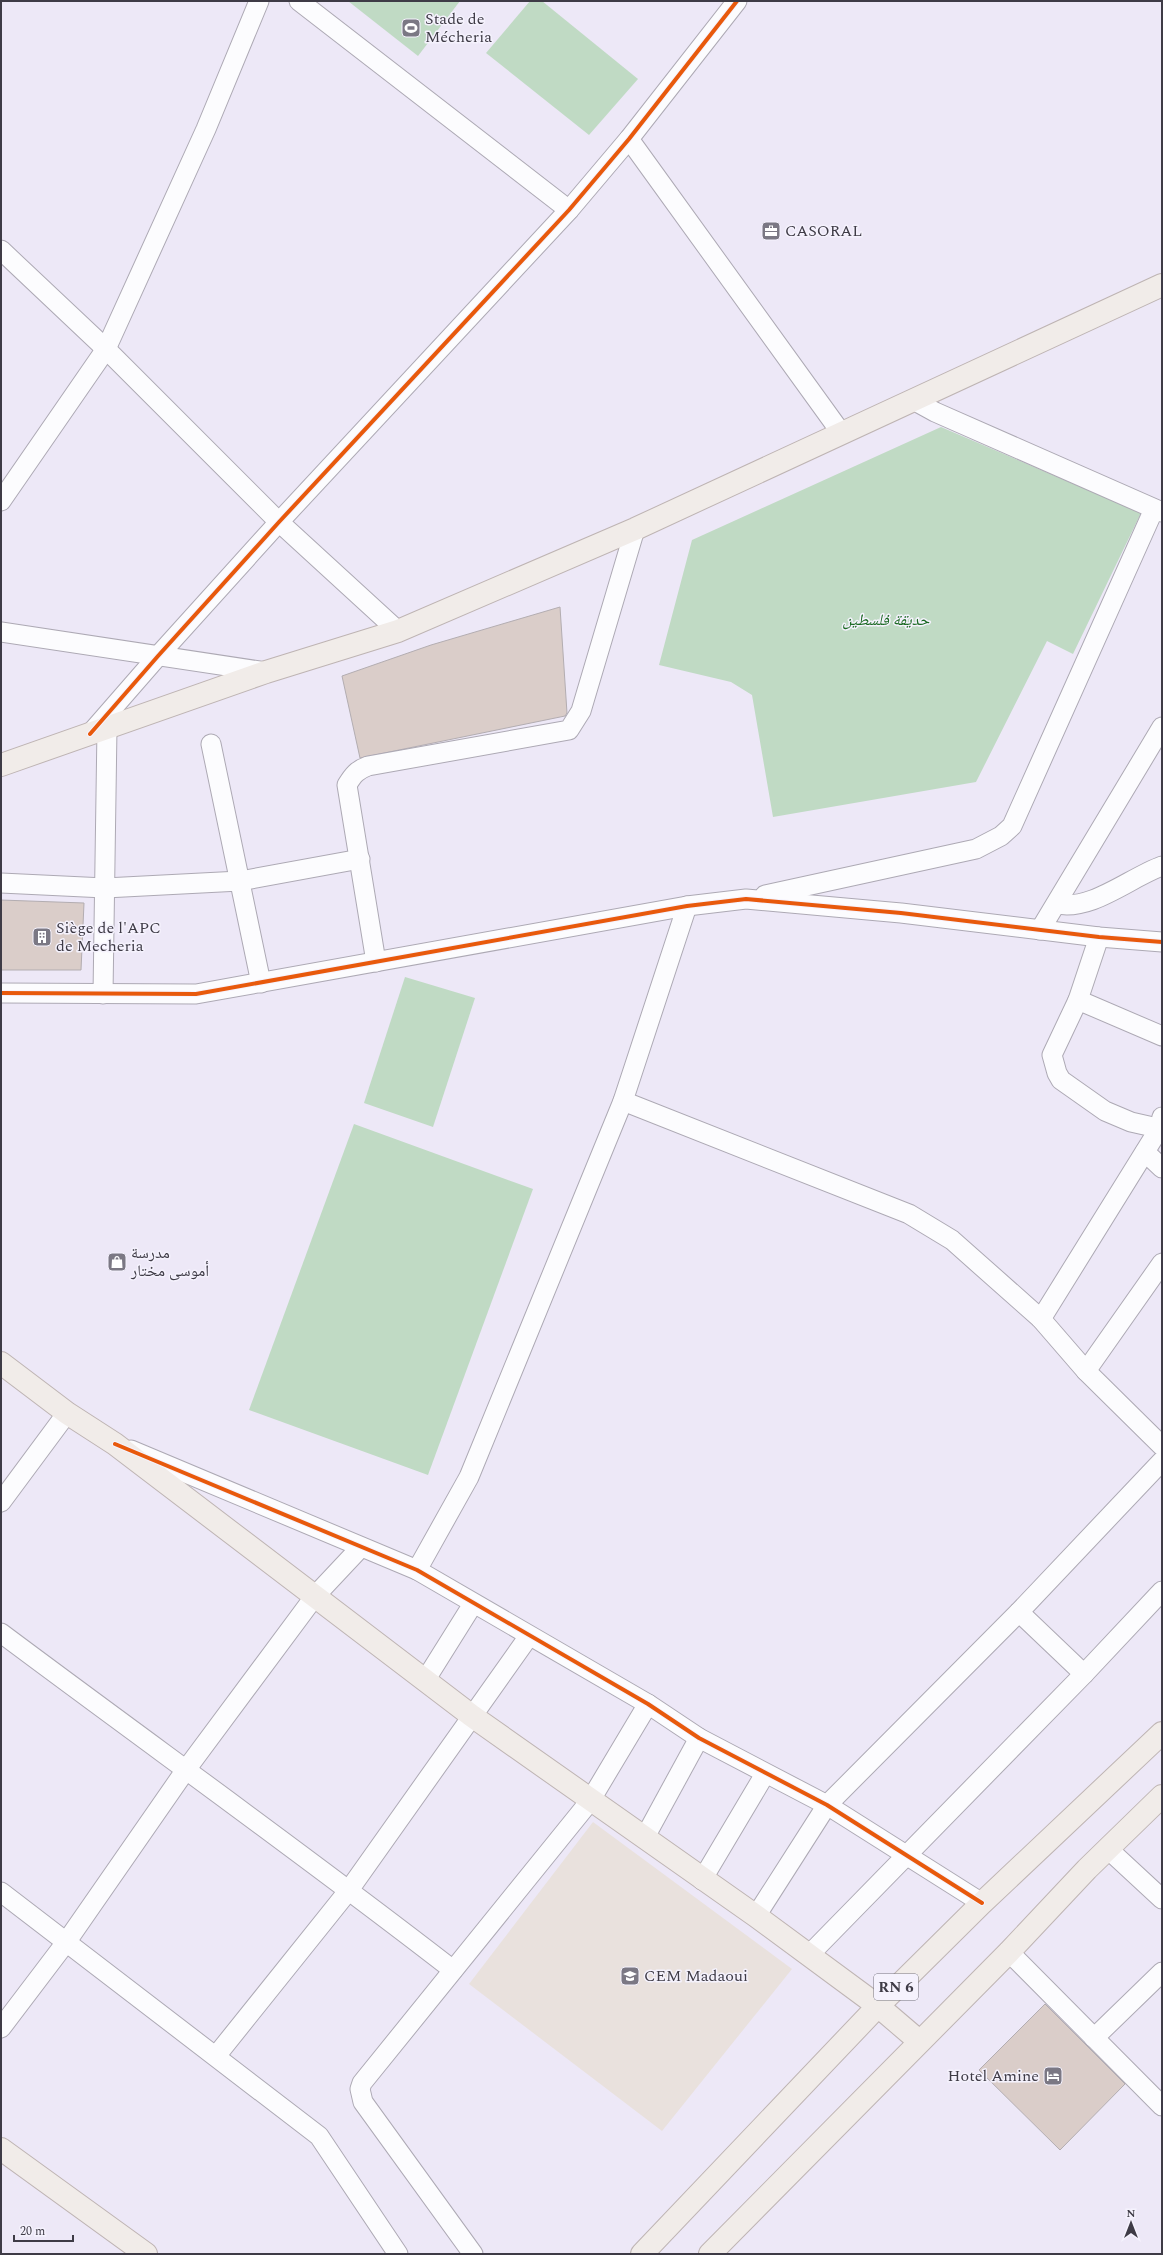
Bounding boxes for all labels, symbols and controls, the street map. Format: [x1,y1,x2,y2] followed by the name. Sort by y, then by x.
[425,7,492,49] place label: Stade de Mécheria
[400,17,422,39] sports icon: Stade de Mécheria
[785,219,862,243] place label: CASORAL
[760,220,782,242] office icon: CASORAL
[843,608,930,632] park label: حديقة فلسطين
[56,916,161,958] place label: Siège de l'APC de Mecheria
[31,926,53,948] building icon: Siège de l'APC de Mecheria
[130,1241,209,1283] place label: مدرسة أموسى مختار
[106,1251,128,1273] shop icon: مدرسة أموسى مختار
[644,1964,748,1988] place label: CEM Madaoui
[619,1965,641,1987] school or university icon: CEM Madaoui
[874,1974,918,2000] road number: RN 6
[948,2064,1039,2088] place label: Hotel Amine
[1042,2065,1064,2087] hotel icon: Hotel Amine
[1111,2203,1151,2243] north arrow
[1127,2205,1136,2222] text: N
[14,2217,73,2243] scale bar
[20,2222,45,2241] text: 20 m

